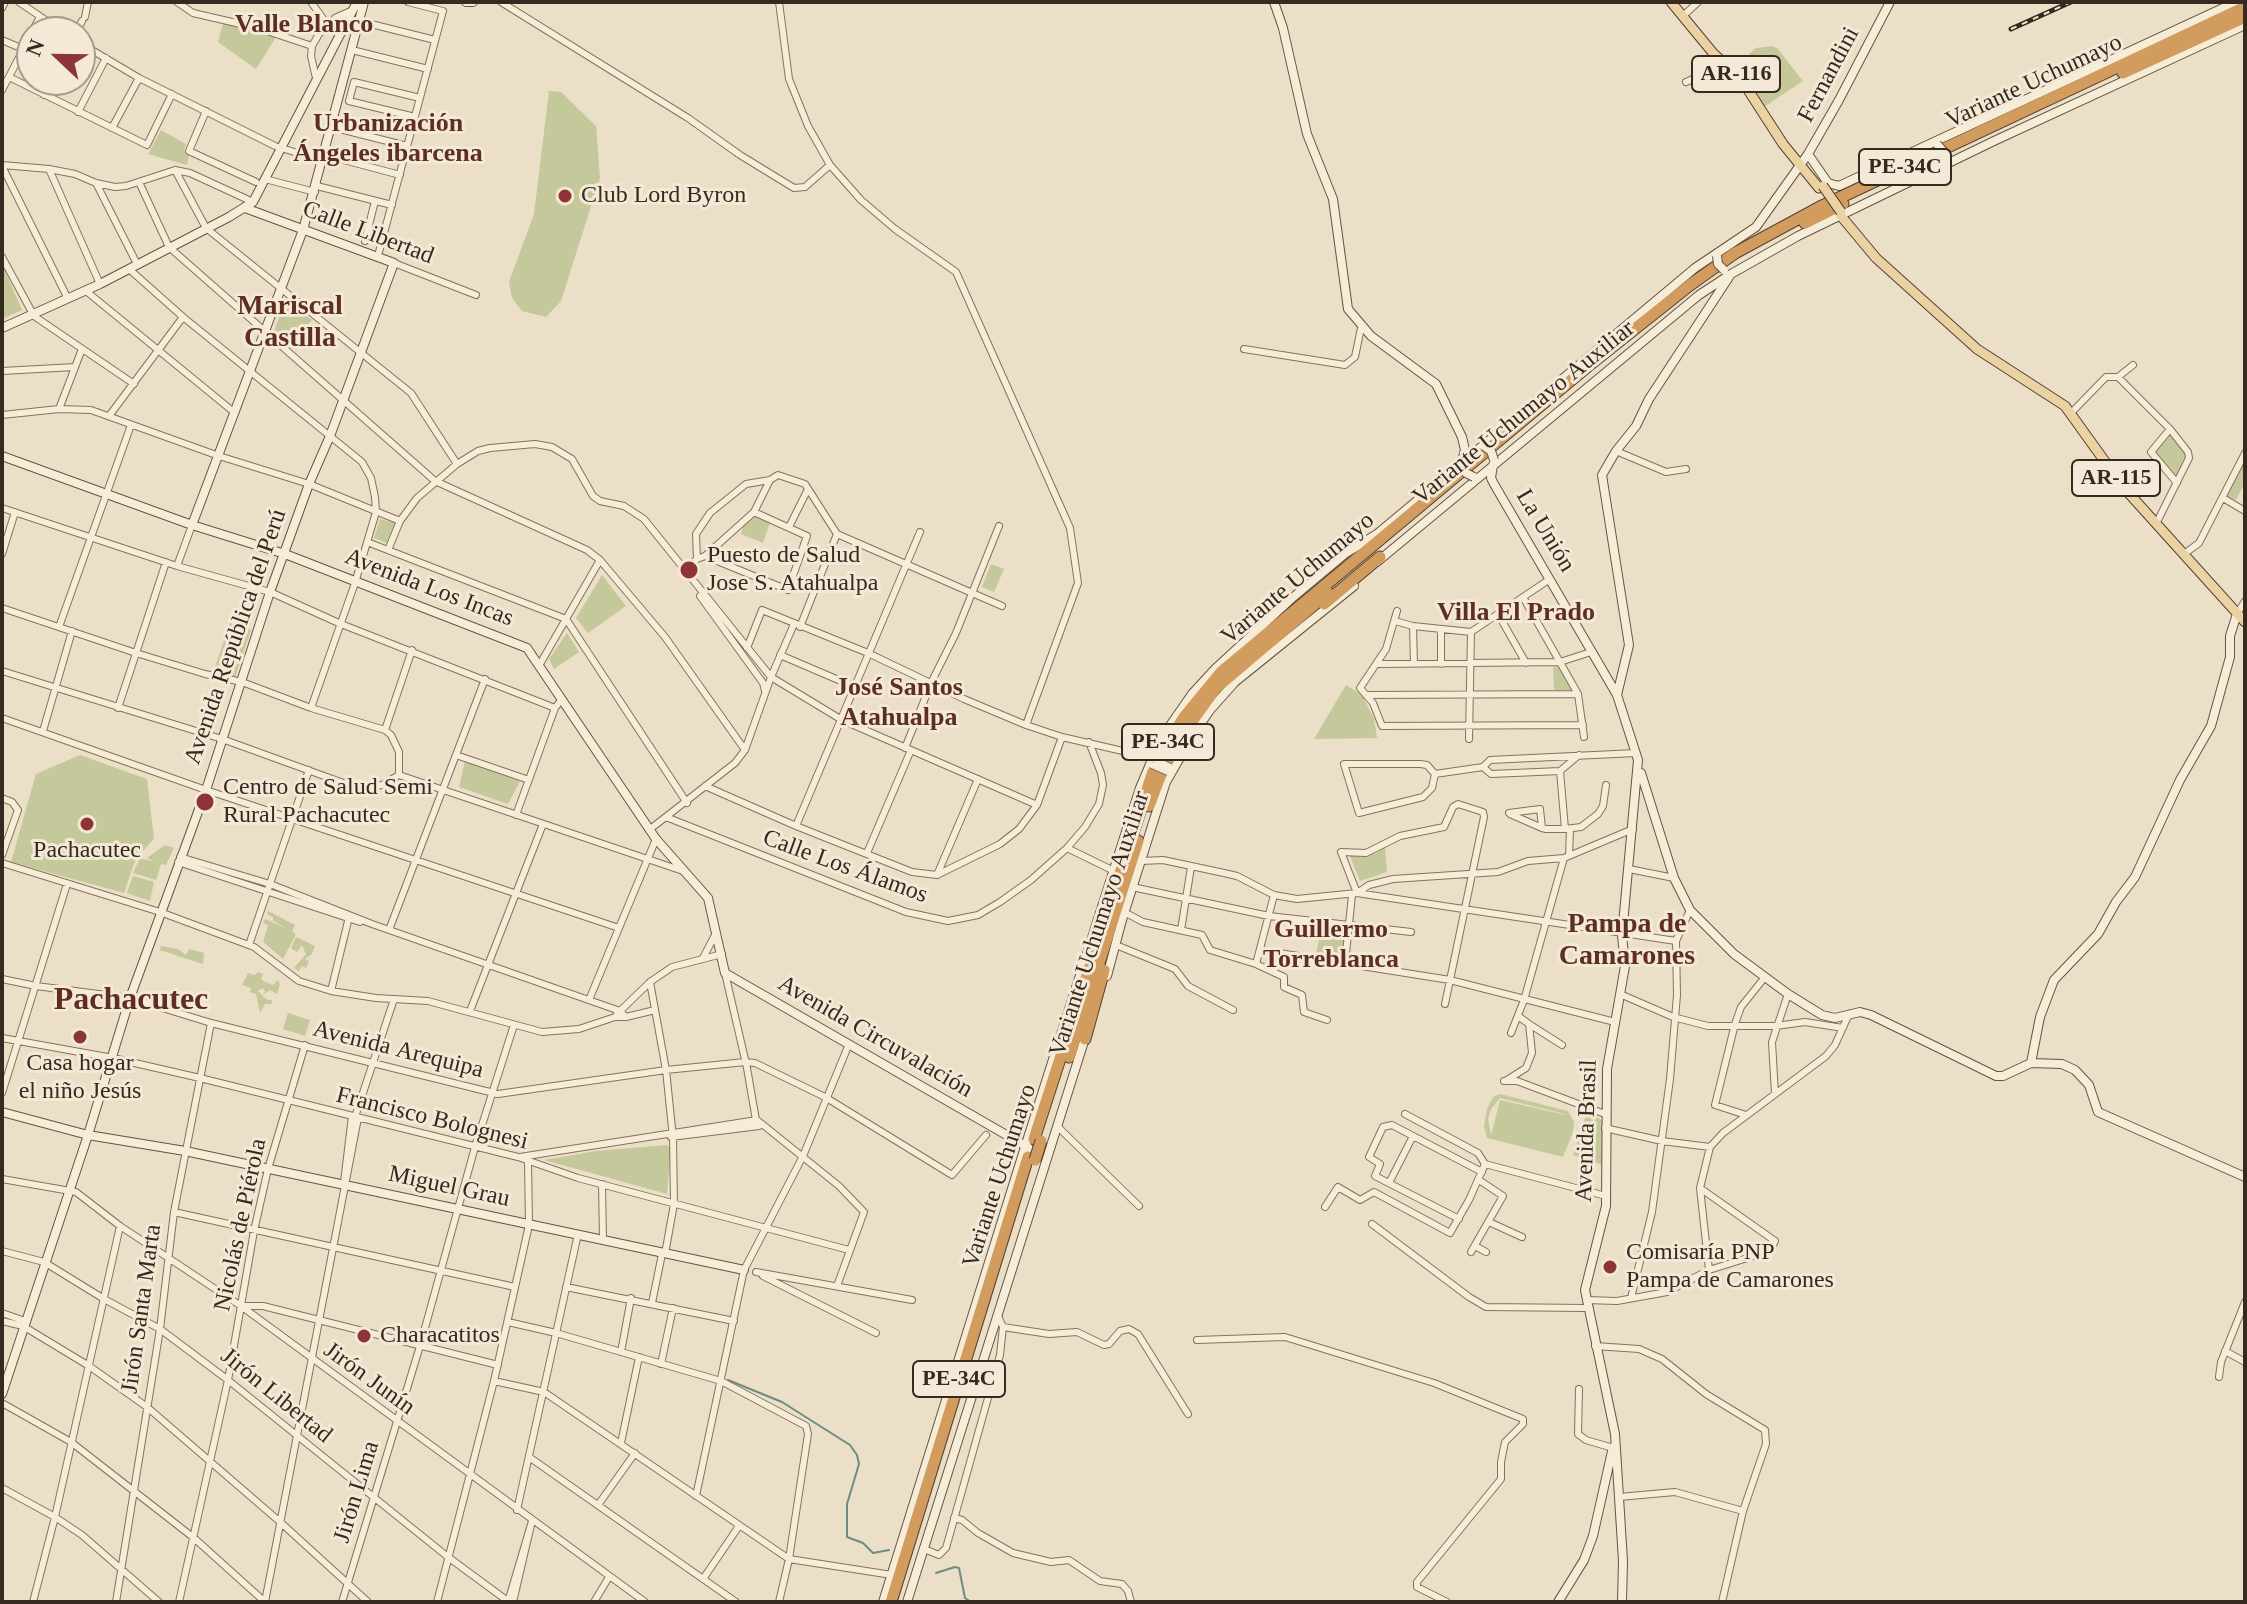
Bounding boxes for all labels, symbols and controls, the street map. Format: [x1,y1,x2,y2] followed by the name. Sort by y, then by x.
[235,9,373,41] district label: Valle Blanco
[16,16,96,96] north arrow
[1792,22,1866,128] street label: Fernandini
[1941,29,2127,135] street label: Variante Uchumayo
[21,36,50,60] text: N
[1692,56,1780,92] road number: AR-116
[293,108,483,170] district label: Urbanización Ángeles ibarcena
[1859,149,1951,185] road number: PE-34C
[581,182,746,210] place label: Club Lord Byron
[556,187,574,205] marker: Club Lord Byron
[298,195,438,271] street label: Calle Libertad
[237,290,343,356] district label: Mariscal Castilla
[1407,315,1641,511] street label: Variante Uchumayo Auxiliar
[2072,460,2160,496] road number: AR-115
[1509,484,1581,578] street label: La Unión
[179,506,293,768] street label: Avenida República del Perú
[1215,506,1381,652] street label: Variante Uchumayo
[707,542,878,598] place label: Puesto de Salud Jose S. Atahualpa
[341,543,517,633] street label: Avenida Los Incas
[678,559,700,581] marker: Puesto de Salud Jose S. Atahualpa
[1437,597,1595,629] district label: Villa El Prado
[835,672,963,734] district label: José Santos Atahualpa
[1122,724,1214,760] road number: PE-34C
[223,774,433,830] place label: Centro de Salud Semi Rural Pachacutec
[1043,788,1157,1060] street label: Variante Uchumayo Auxiliar
[194,791,216,813] marker: Centro de Salud Semi Rural Pachacutec
[78,815,96,833] marker: Pachacutec
[759,824,931,910] street label: Calle Los Álamos
[33,837,141,865] place label: Pachacutec
[1559,908,1695,974] district label: Pampa de Camarones
[1263,914,1399,976] district label: Guillermo Torreblanca
[772,969,978,1105] street label: Avenida Circuvalación
[54,982,208,1020] district label: Pachacutec
[310,1015,486,1085] street label: Avenida Arequipa
[71,1028,89,1046] marker: Casa hogar el niño Jesús
[19,1050,141,1106] place label: Casa hogar el niño Jesús
[1570,1059,1604,1203] street label: Avenida Brasil
[333,1081,531,1157] street label: Francisco Bolognesi
[957,1081,1043,1271] street label: Variante Uchumayo
[209,1136,273,1314] street label: Nicolás de Piérola
[386,1160,512,1214] street label: Miguel Grau
[116,1223,168,1395] street label: Jirón Santa Marta
[1626,1239,1834,1295] place label: Comisaría PNP Pampa de Camarones
[1601,1258,1619,1276] marker: Comisaría PNP Pampa de Camarones
[380,1322,500,1350] place label: Characatitos
[355,1327,373,1345] marker: Characatitos
[318,1336,420,1422] street label: Jirón Junín
[214,1342,338,1450] street label: Jirón Libertad
[913,1361,1005,1397] road number: PE-34C
[328,1438,386,1546] street label: Jirón Lima

